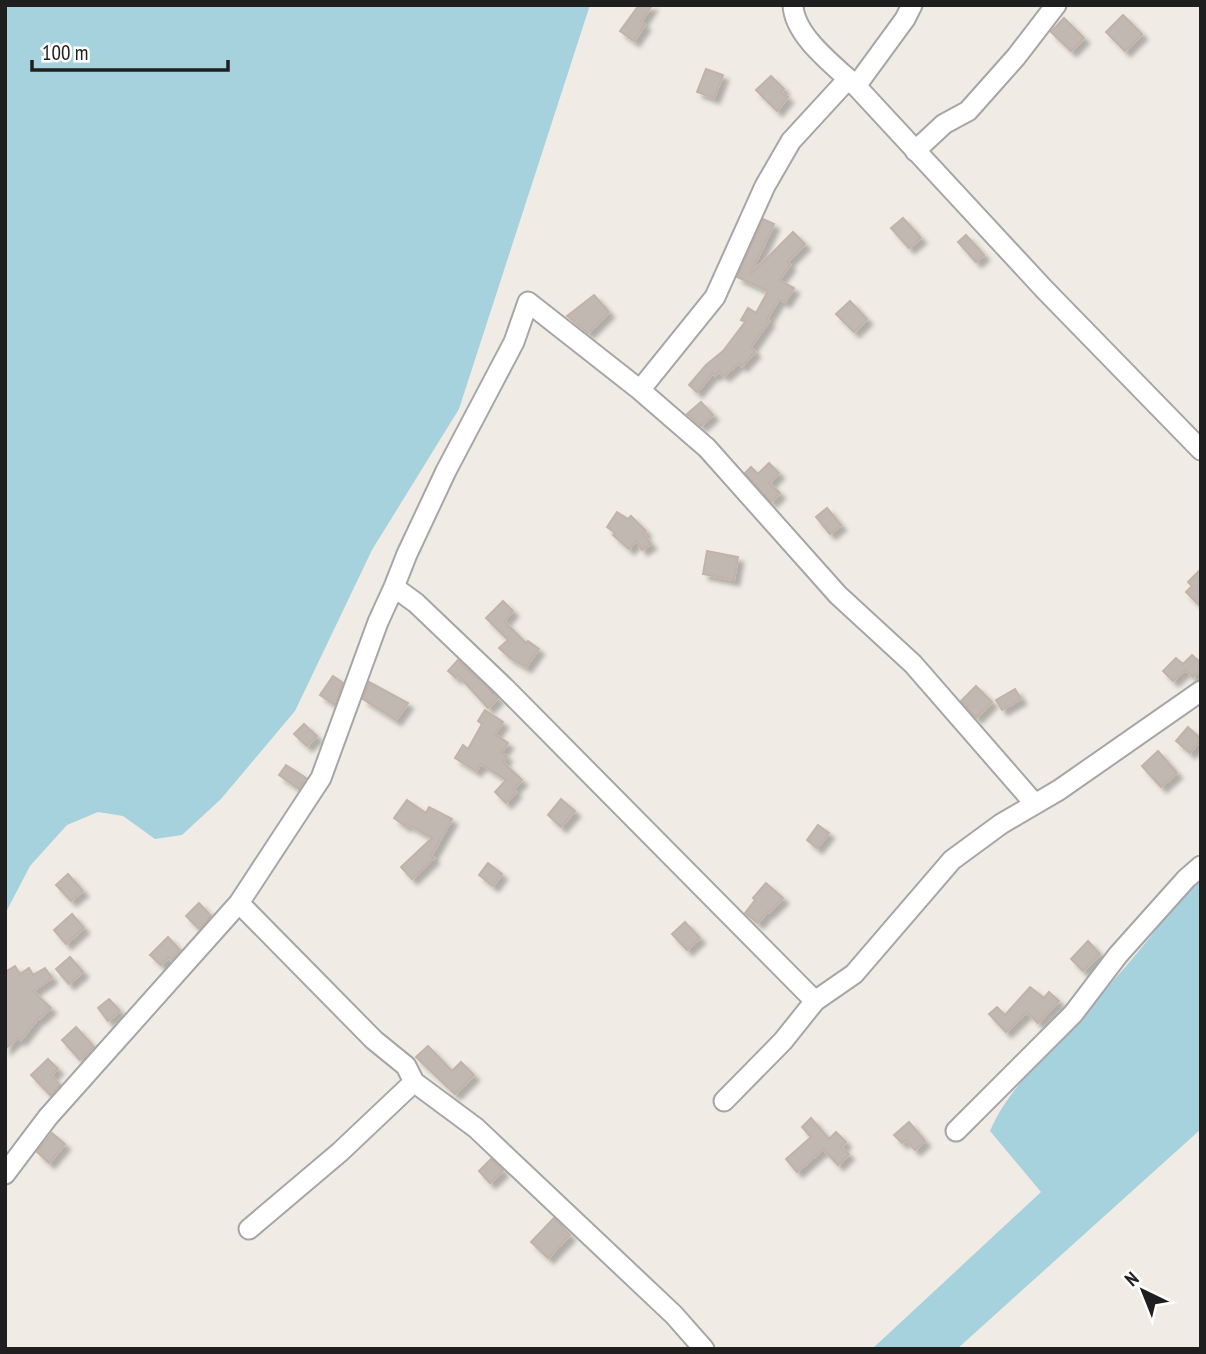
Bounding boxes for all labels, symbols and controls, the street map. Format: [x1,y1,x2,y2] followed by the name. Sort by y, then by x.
[32,28,228,72] scale bar
[42,39,88,66] text: 100 m
[1108,1256,1178,1326] north arrow
[1119,1266,1143,1291] text: N

